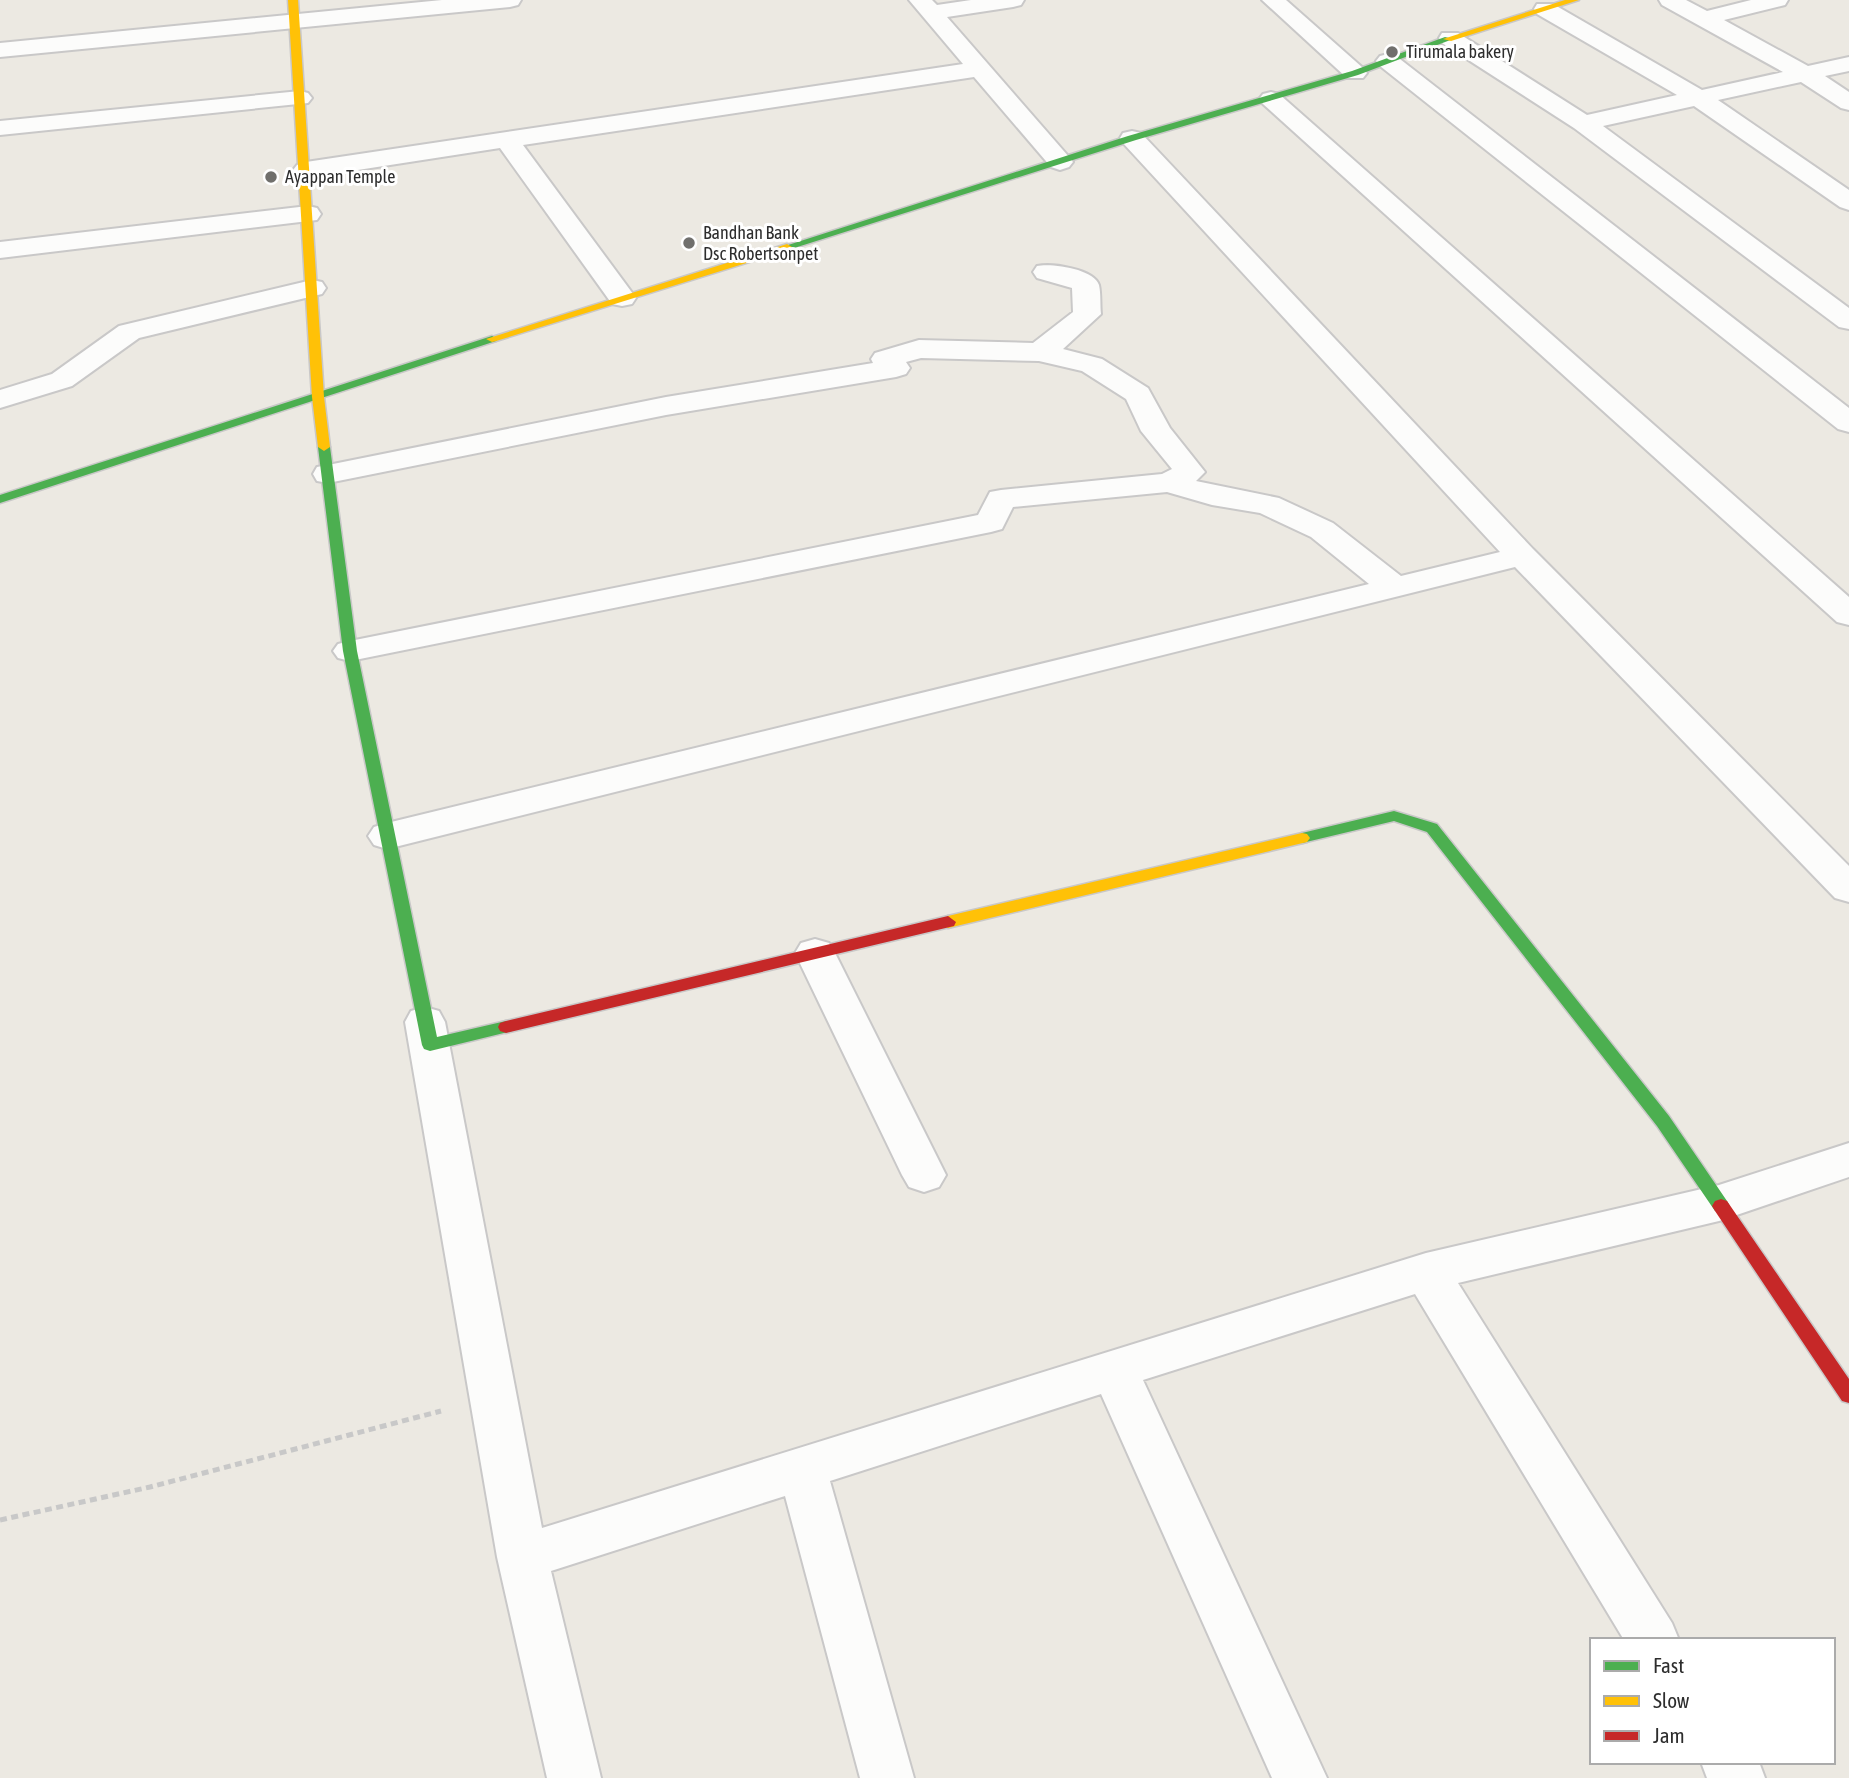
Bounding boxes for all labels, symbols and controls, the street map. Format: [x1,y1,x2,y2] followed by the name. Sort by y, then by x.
[1406,41,1514,62] place label: Tirumala bakery
[1384,44,1400,60] marker: Tirumala bakery
[285,166,395,187] place label: Ayappan Temple
[263,169,279,185] marker: Ayappan Temple
[703,222,818,264] place label: Bandhan Bank Dsc Robertsonpet
[681,235,697,251] marker: Bandhan Bank Dsc Robertsonpet
[1590,1638,1835,1764] legend
[1653,1653,1684,1677] text: Fast
[1653,1688,1690,1712] text: Slow
[1653,1723,1685,1747] text: Jam

